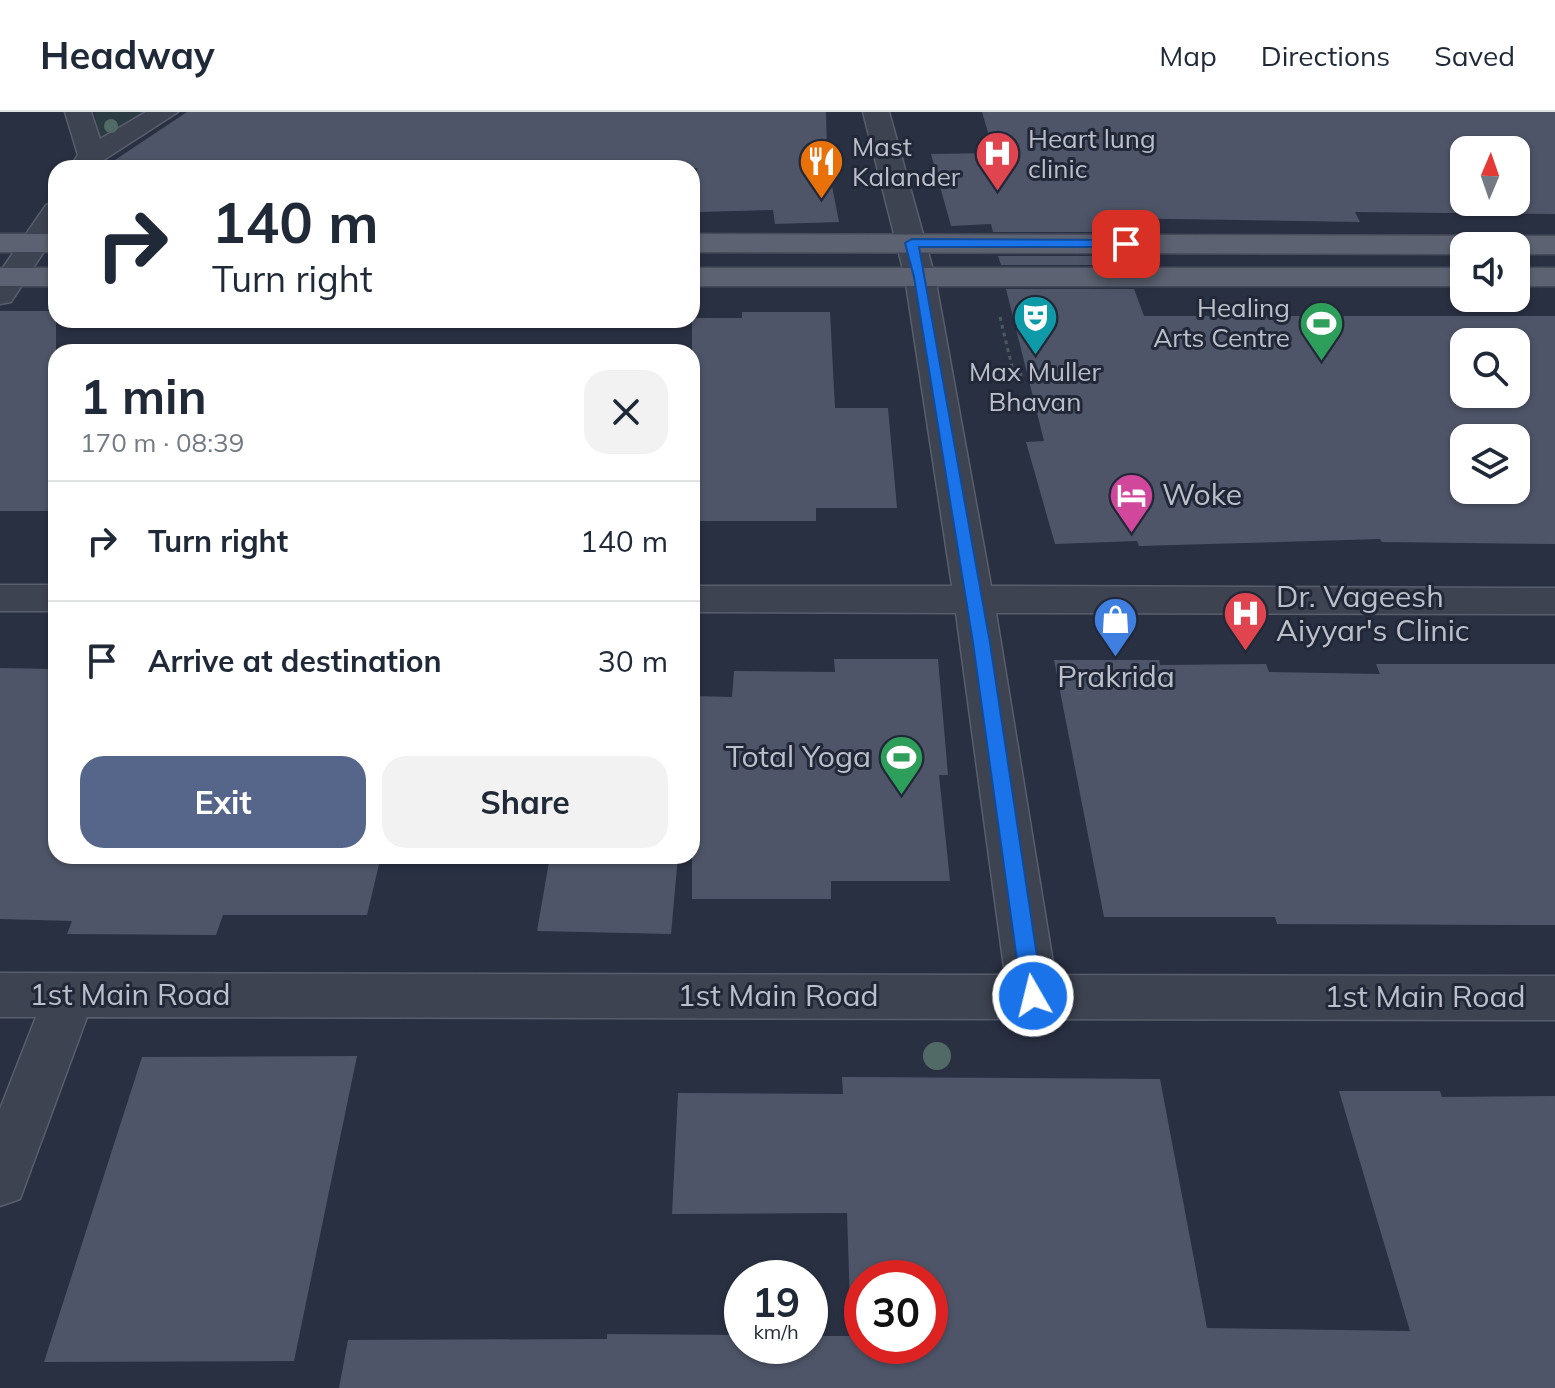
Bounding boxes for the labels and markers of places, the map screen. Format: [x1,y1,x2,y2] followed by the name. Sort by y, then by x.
[1028,122,1156,185] place label: Heart lung clinic
[852,130,961,193] place label: Mast Kalander
[973,130,1021,193] hospital icon: Heart lung clinic
[797,138,845,201] restaurant icon: Mast Kalander
[1092,210,1160,278] pin
[1153,291,1290,354] place label: Healing Arts Centre
[1011,293,1059,356] theatre icon: Max Muller Bhavan
[1297,299,1345,362] sports icon: Healing Arts Centre
[969,355,1101,418] place label: Max Muller Bhavan
[1107,471,1155,534] hotel icon: Woke
[1162,475,1242,513] place label: Woke
[1276,577,1470,649] place label: Dr. Vageesh Aiyyar's Clinic
[1221,590,1269,653] hospital icon: Dr. Vageesh Aiyyar's Clinic
[1092,595,1140,658] shop icon: Prakrida
[1057,657,1175,695] place label: Prakrida
[878,733,926,796] sports icon: Total Yoga
[726,737,871,775] place label: Total Yoga

